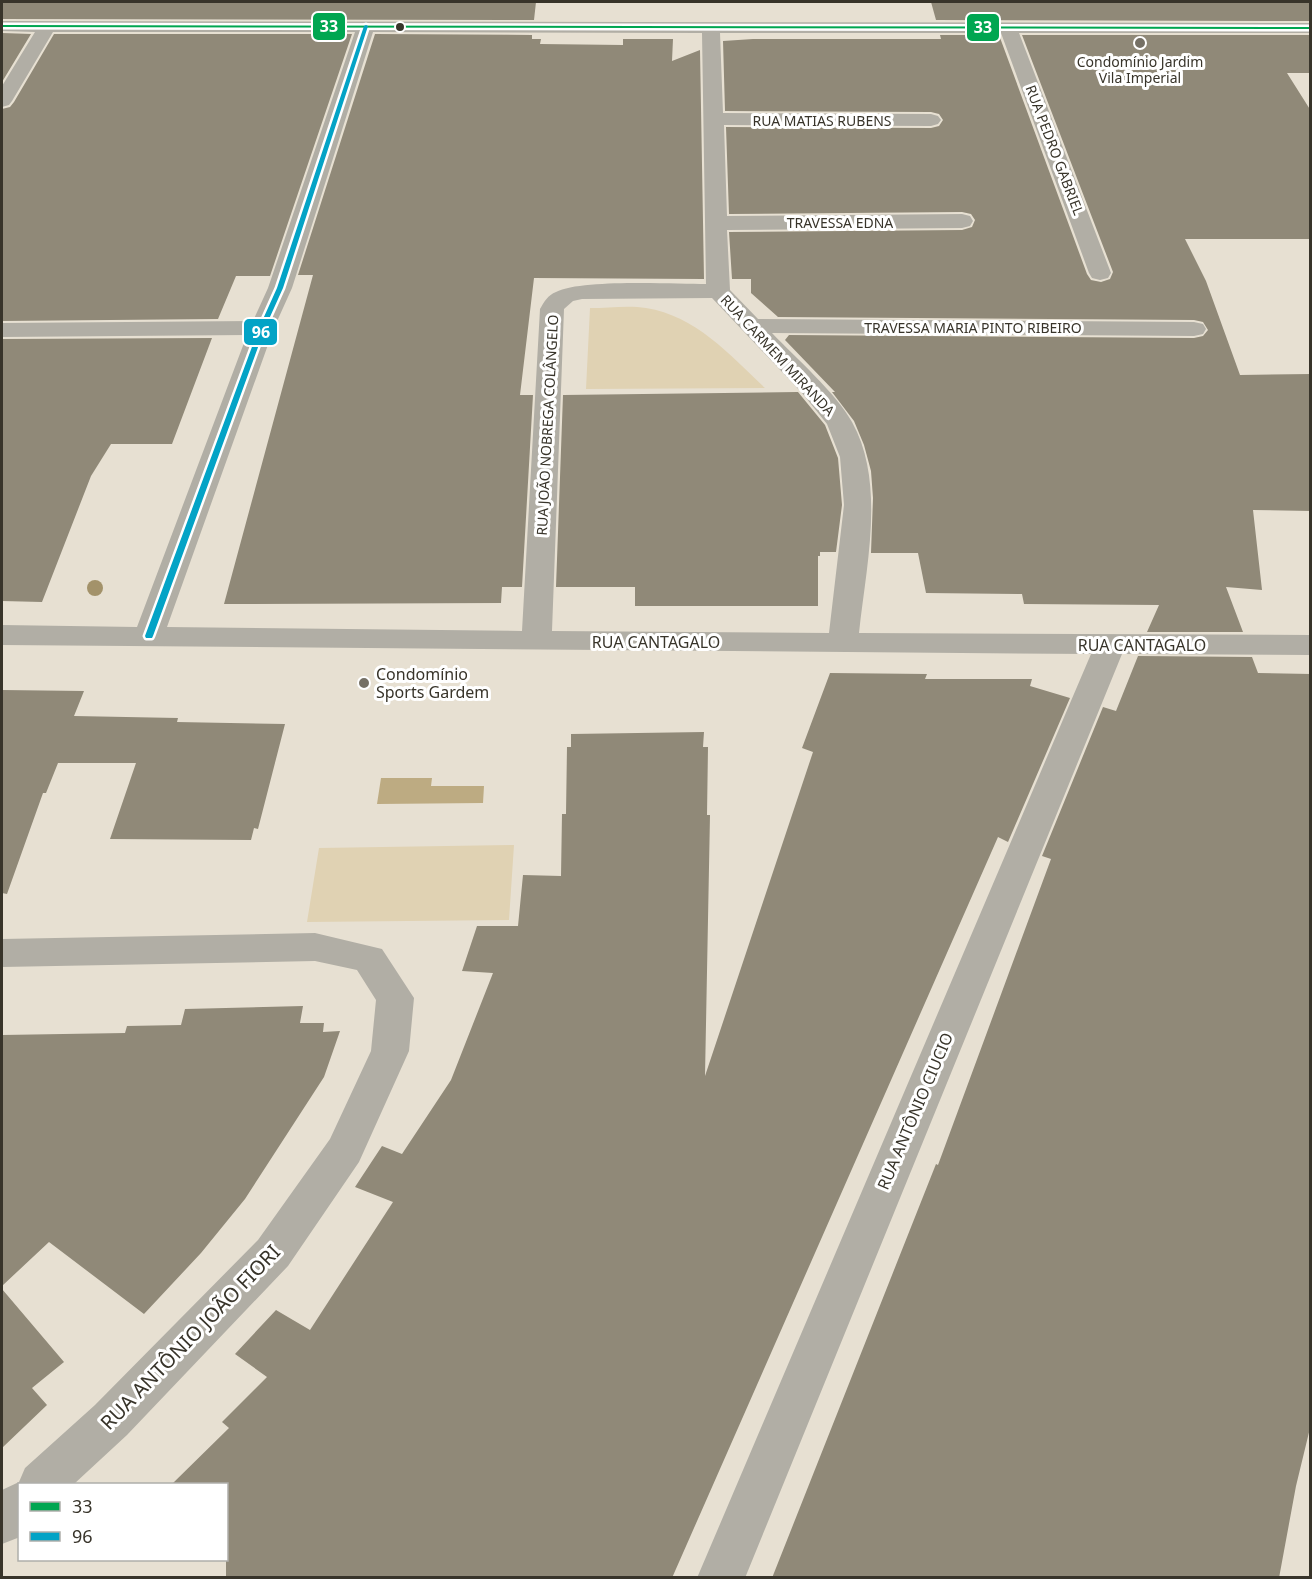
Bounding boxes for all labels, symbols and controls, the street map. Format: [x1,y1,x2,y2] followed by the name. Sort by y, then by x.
[312,12,346,41] line badge: 33
[966,13,1000,42] line badge: 33
[320,15,338,37] text: 33
[974,16,992,38] text: 33
[394,21,406,33] unlabelled marker
[1133,36,1147,50] marker: Condomínio Jardim Vila Imperial
[1077,52,1203,87] place label: Condomínio Jardim Vila Imperial
[1021,82,1089,218] street label: RUA PEDRO GABRIEL
[752,111,892,130] street label: RUA MATIAS RUBENS
[787,213,893,232] street label: TRAVESSA EDNA
[717,290,839,420] street label: RUA CARMEM MIRANDA
[532,314,562,536] street label: RUA JOÃO NOBREGA COLÂNGELO
[243,318,278,346] line badge: 96
[864,318,1082,337] street label: TRAVESSA MARIA PINTO RIBEIRO
[252,321,270,343] text: 96
[592,631,720,653] street label: RUA CANTAGALO
[1078,634,1206,656] street label: RUA CANTAGALO
[376,663,489,703] place label: Condomínio Sports Gardem
[357,676,371,690] marker: Condomínio Sports Gardem
[872,1029,958,1193] street label: RUA ANTÔNIO CIUCIO
[94,1238,286,1436] street label: RUA ANTÔNIO JOÃO FIORI
[18,1483,228,1561] legend
[72,1494,93,1518] text: 33
[72,1524,93,1548] text: 96

